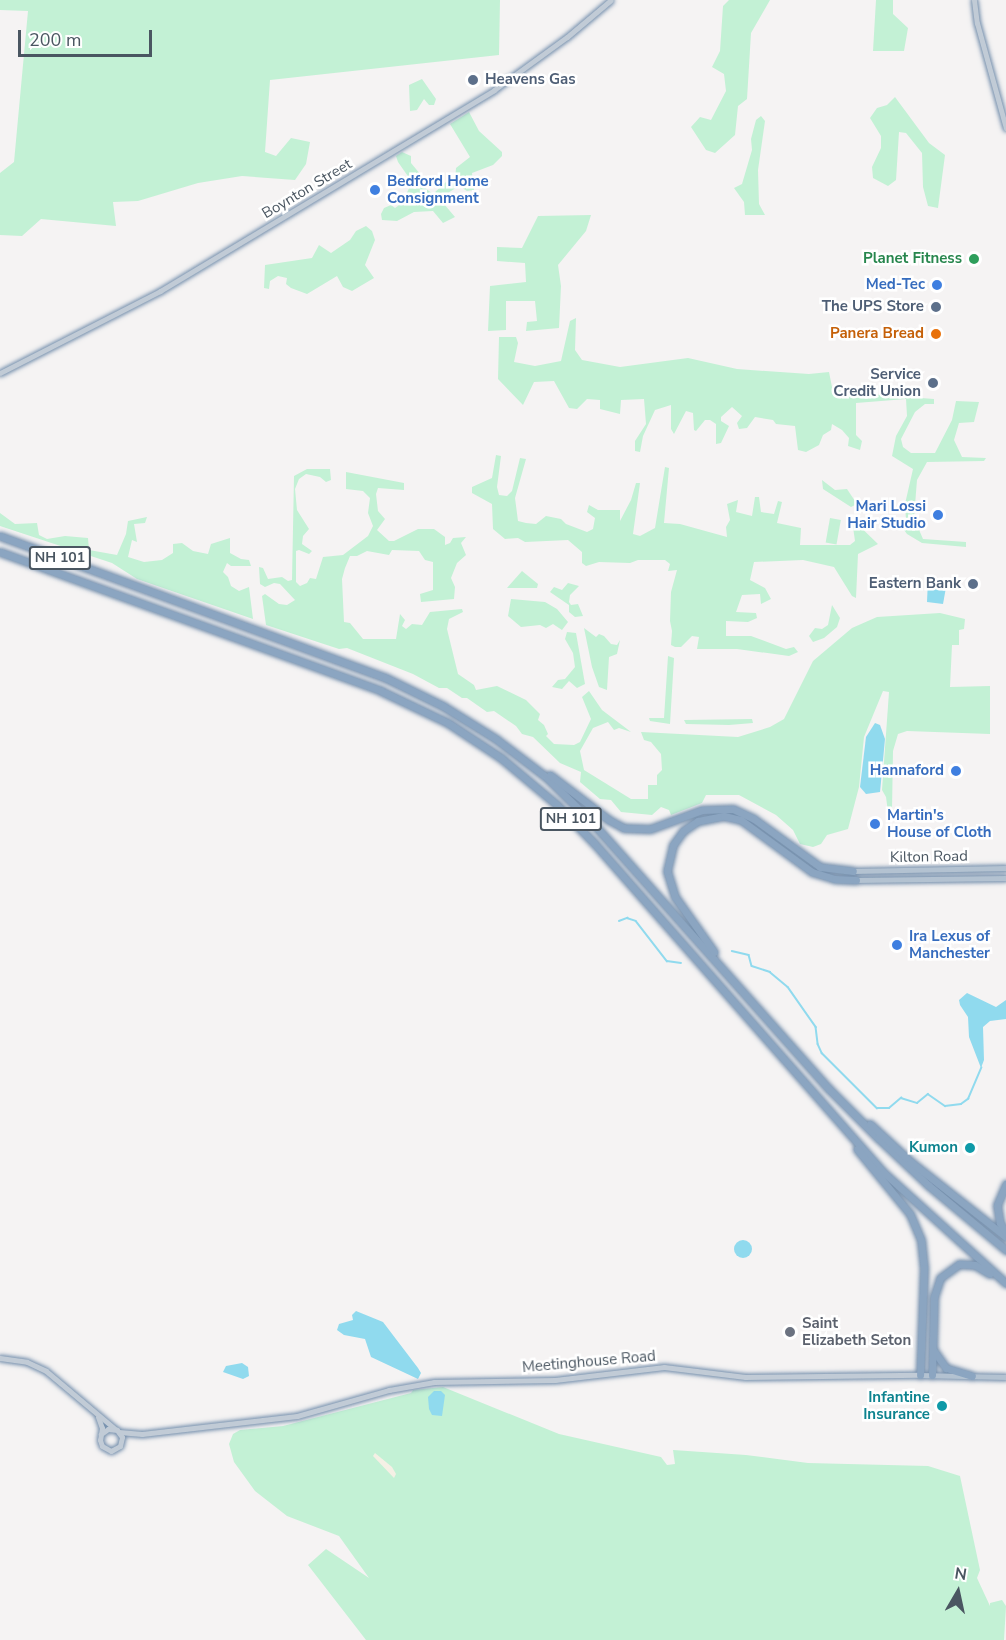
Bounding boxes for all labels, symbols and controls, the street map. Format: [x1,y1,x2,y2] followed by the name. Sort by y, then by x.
[21,18,154,56] scale bar
[29,28,81,52] text: 200 m
[485,71,575,89] place label: Heavens Gas
[466,73,480,87] marker: Heavens Gas
[259,155,355,223] street label: Boynton Street
[387,172,489,207] place label: Bedford Home Consignment
[368,183,382,197] marker: Bedford Home Consignment
[863,250,962,268] place label: Planet Fitness
[967,252,981,266] marker: Planet Fitness
[866,276,925,294] place label: Med-Tec
[930,278,944,292] marker: Med-Tec
[822,298,924,316] place label: The UPS Store
[929,300,943,314] marker: The UPS Store
[830,325,924,343] place label: Panera Bread
[929,327,943,341] marker: Panera Bread
[833,365,921,400] place label: Service Credit Union
[926,376,940,390] marker: Service Credit Union
[847,497,926,532] place label: Mari Lossi Hair Studio
[931,508,945,522] marker: Mari Lossi Hair Studio
[28,547,92,569] road number: NH 101
[869,575,961,593] place label: Eastern Bank
[966,577,980,591] marker: Eastern Bank
[870,762,944,780] place label: Hannaford
[949,764,963,778] marker: Hannaford
[887,806,991,841] place label: Martin's House of Cloth
[540,808,602,830] road number: NH 101
[868,817,882,831] marker: Martin's House of Cloth
[890,847,968,867] street label: Kilton Road
[909,927,990,962] place label: Ira Lexus of Manchester
[890,938,904,952] marker: Ira Lexus of Manchester
[909,1139,958,1157] place label: Kumon
[963,1141,977,1155] marker: Kumon
[802,1314,911,1349] place label: Saint Elizabeth Seton
[783,1325,797,1339] marker: Saint Elizabeth Seton
[521,1347,657,1377] street label: Meetinghouse Road
[863,1388,930,1423] place label: Infantine Insurance
[935,1399,949,1413] marker: Infantine Insurance
[928,1562,988,1622] north arrow
[953,1562,968,1586] text: N

